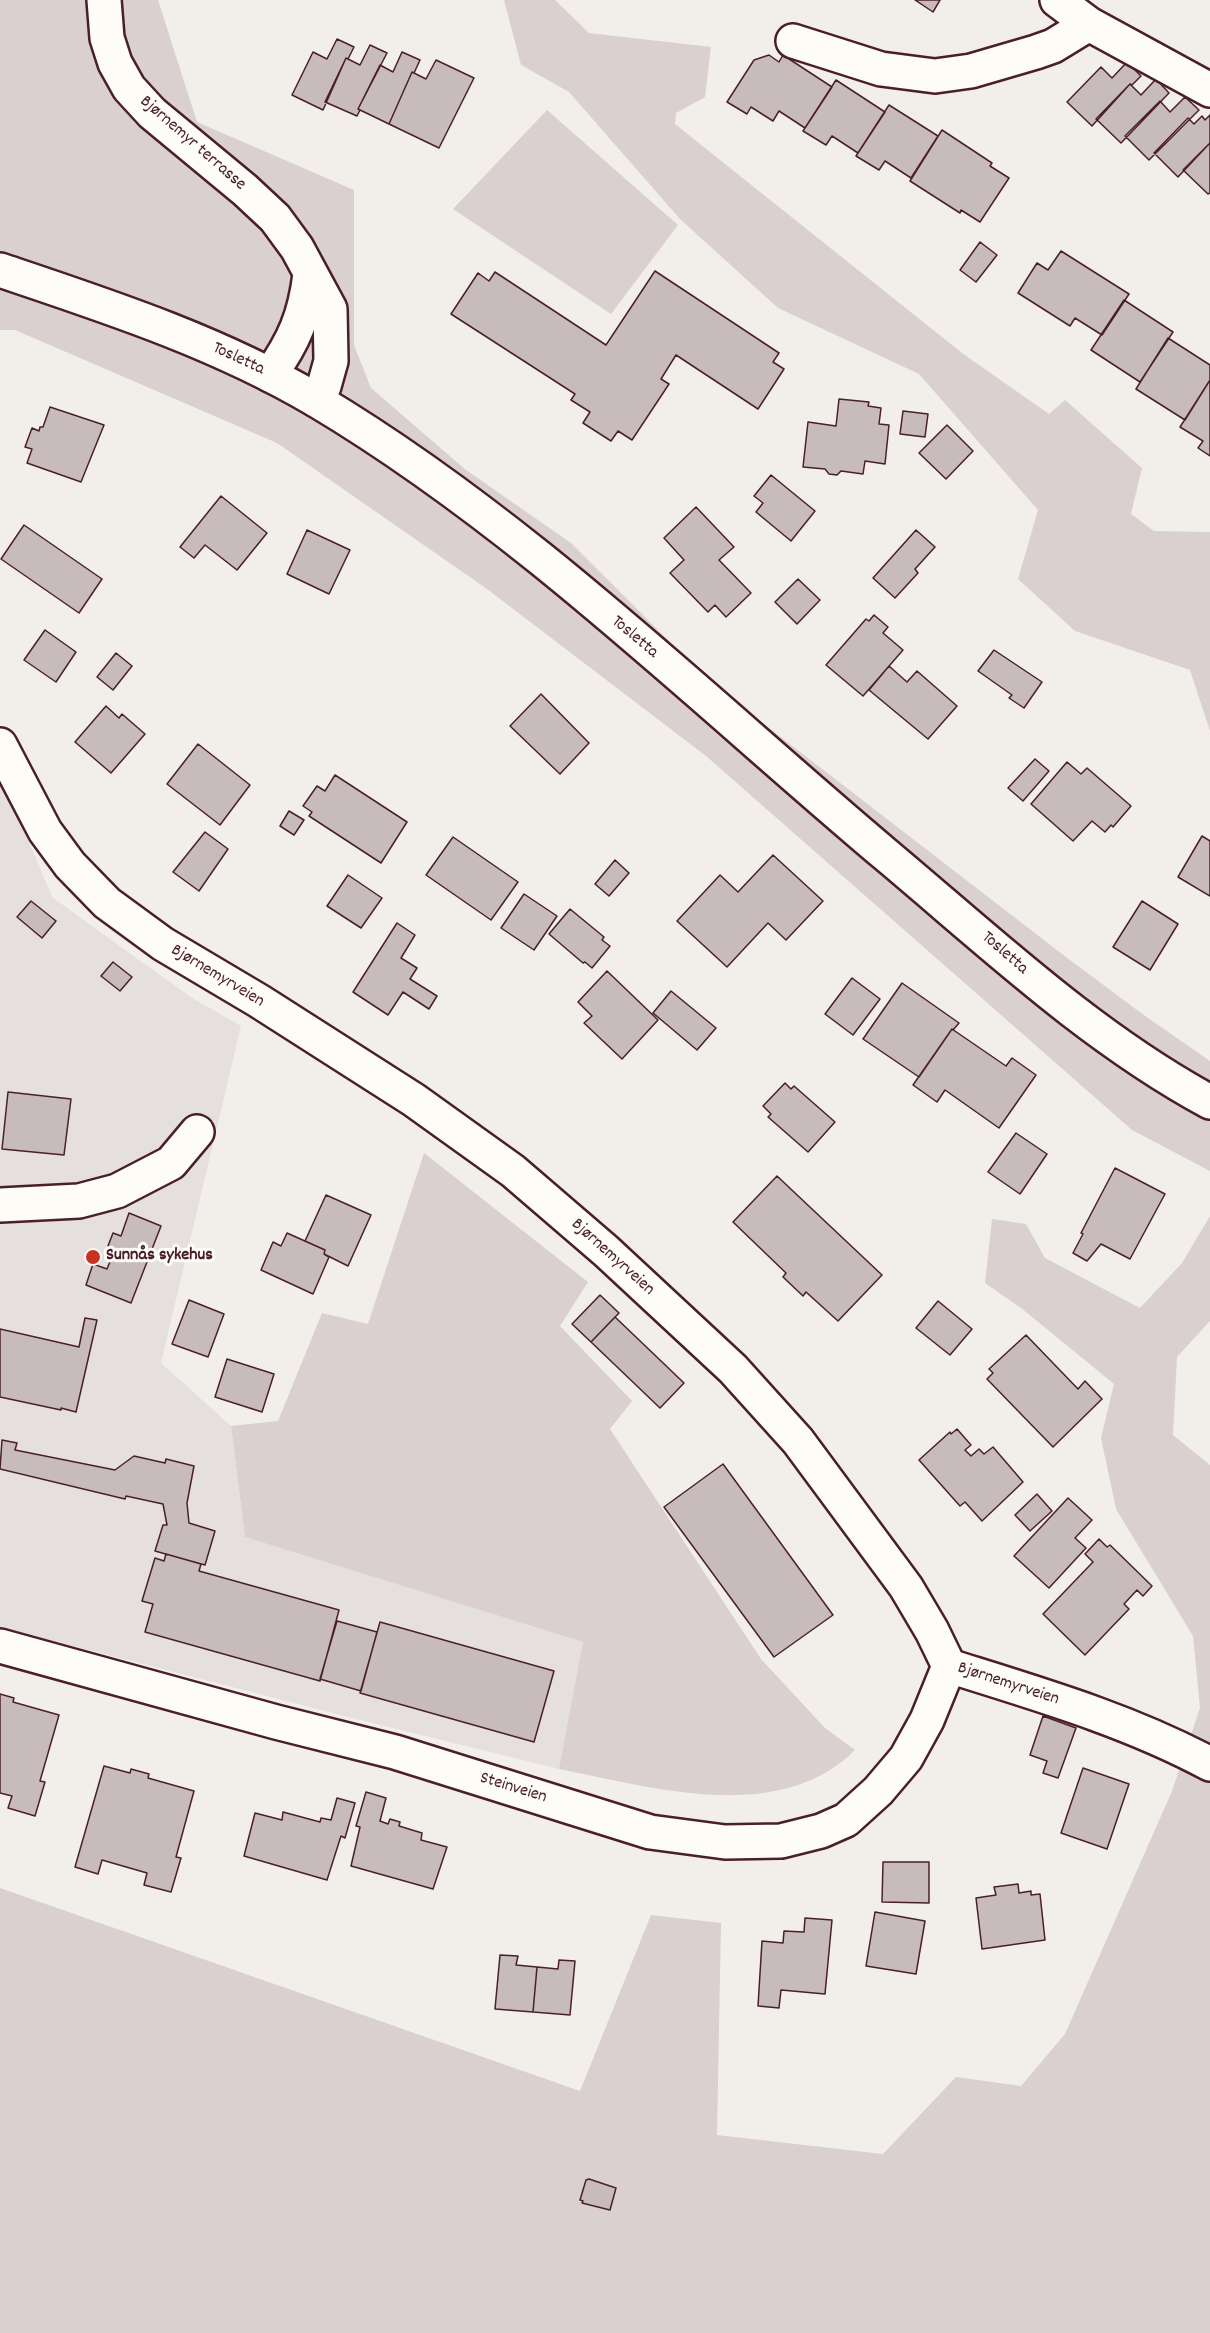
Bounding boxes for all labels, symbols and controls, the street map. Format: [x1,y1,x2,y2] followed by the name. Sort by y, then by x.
[134,92,250,196] street label: Bjørnemyr terrasse
[208,339,268,381] street label: Tosletta
[606,612,662,664] street label: Tosletta
[976,928,1032,980] street label: Tosletta
[166,941,268,1013] street label: Bjørnemyrveien
[566,1215,658,1301] street label: Bjørnemyrveien
[106,1246,213,1268] place label: Sunnås sykehus
[84,1248,102,1266] marker: Sunnås sykehus
[955,1658,1061,1712] street label: Bjørnemyrveien
[477,1769,549,1809] street label: Steinveien

